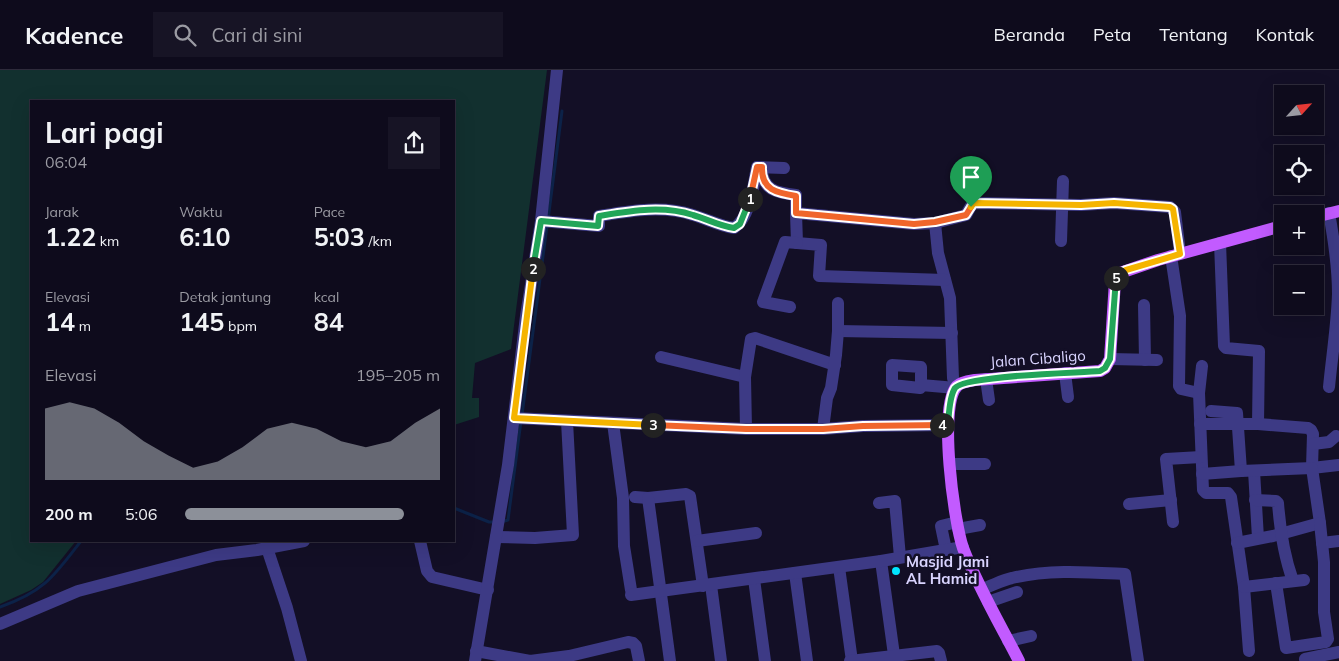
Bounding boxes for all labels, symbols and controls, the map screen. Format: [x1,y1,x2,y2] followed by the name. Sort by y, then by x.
[153,12,503,57] search box
[25,20,123,50] text: Kadence
[171,21,199,49] icon: search
[211,23,302,47] text: Cari di sini
[994,23,1065,46] text: Beranda
[1093,23,1131,46] text: Peta
[1159,23,1228,46] text: Tentang
[1256,23,1314,46] text: Kontak
[1274,85,1324,135] north arrow
[1274,85,1324,315] map controls
[45,115,163,150] text: Lari pagi
[388,117,440,169] button: share
[1274,145,1324,195] button: locate
[45,152,87,172] text: 06:04
[950,156,992,207] pin
[957,163,985,191] icon: arrive
[738,186,762,212] pin: 1
[746,190,755,208] text: 1
[45,203,79,221] text: Jarak
[179,203,223,221] text: Waktu
[314,203,345,221] text: Pace
[1274,205,1324,255] button: +
[45,221,96,252] text: 1.22
[179,221,231,252] text: 6:10
[314,221,365,252] text: 5:03
[96,232,119,250] text: km
[365,232,392,250] text: /km
[520,256,546,282] pin: 2
[529,260,538,278] text: 2
[1274,265,1324,315] button: −
[1104,266,1128,290] pin: 5
[1112,269,1121,287] text: 5
[45,288,90,306] text: Elevasi
[179,288,271,306] text: Detak jantung
[314,288,339,306] text: kcal
[45,306,75,337] text: 14
[179,306,224,337] text: 145
[314,306,344,337] text: 84
[75,317,91,335] text: m
[224,317,257,335] text: bpm
[990,346,1086,371] street label: Jalan Cibaligo
[45,365,97,385] text: Elevasi
[356,365,440,385] text: 195–205 m
[640,412,666,438] pin: 3
[930,412,954,438] pin: 4
[649,416,658,434] text: 3
[938,416,947,434] text: 4
[45,504,93,524] text: 200 m
[125,504,157,524] text: 5:06
[906,552,989,588] place label: Masjid Jami AL Hamid
[890,565,902,577] marker: Masjid Jami AL Hamid

